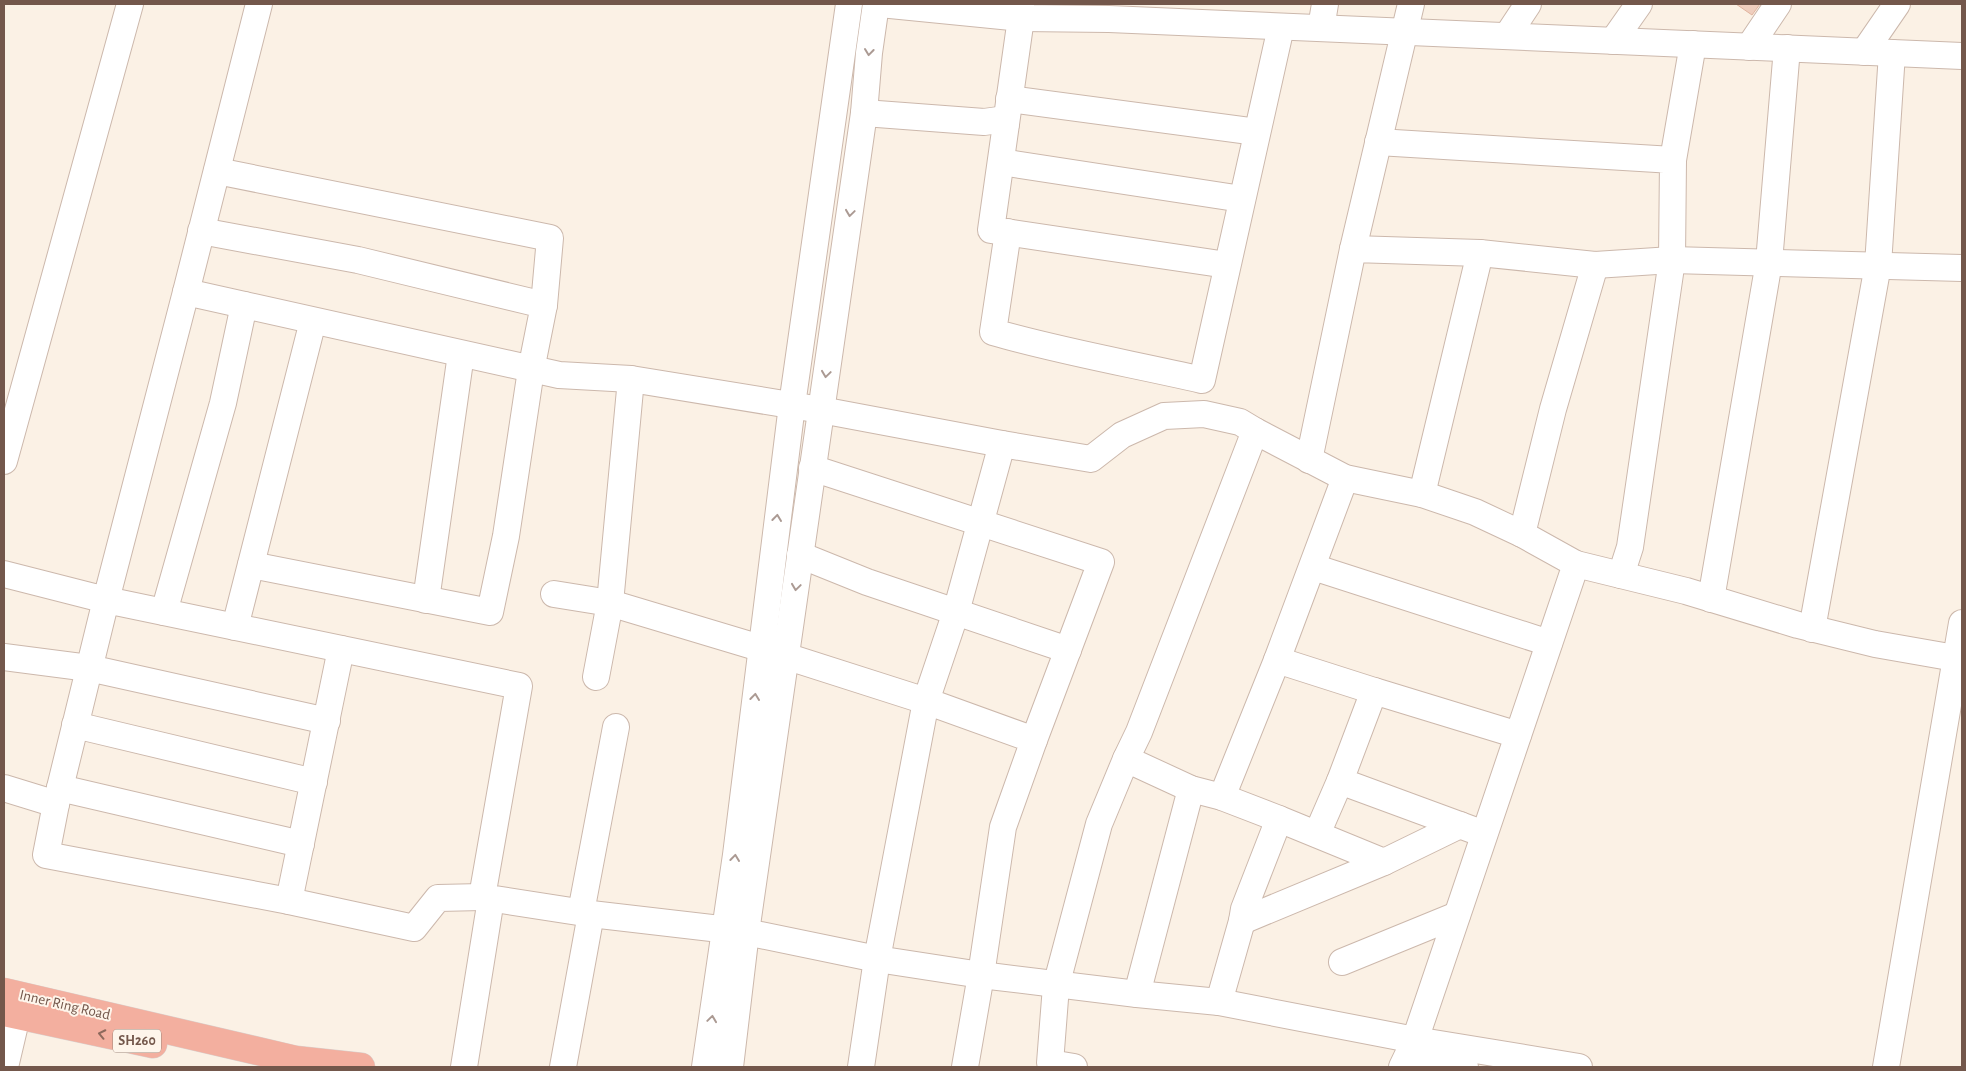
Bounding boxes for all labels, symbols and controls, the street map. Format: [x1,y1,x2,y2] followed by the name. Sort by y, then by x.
[864,48,875,56] one-way arrow
[845,210,856,218] one-way arrow
[822,370,832,378] one-way arrow
[771,514,782,522] one-way arrow
[791,582,801,591] one-way arrow
[749,692,760,700] one-way arrow
[729,854,740,862] one-way arrow
[18,987,112,1023] street label: Inner Ring Road
[707,1015,717,1023] one-way arrow
[97,1029,106,1039] one-way arrow
[113,1030,161,1052] road number: SH260

